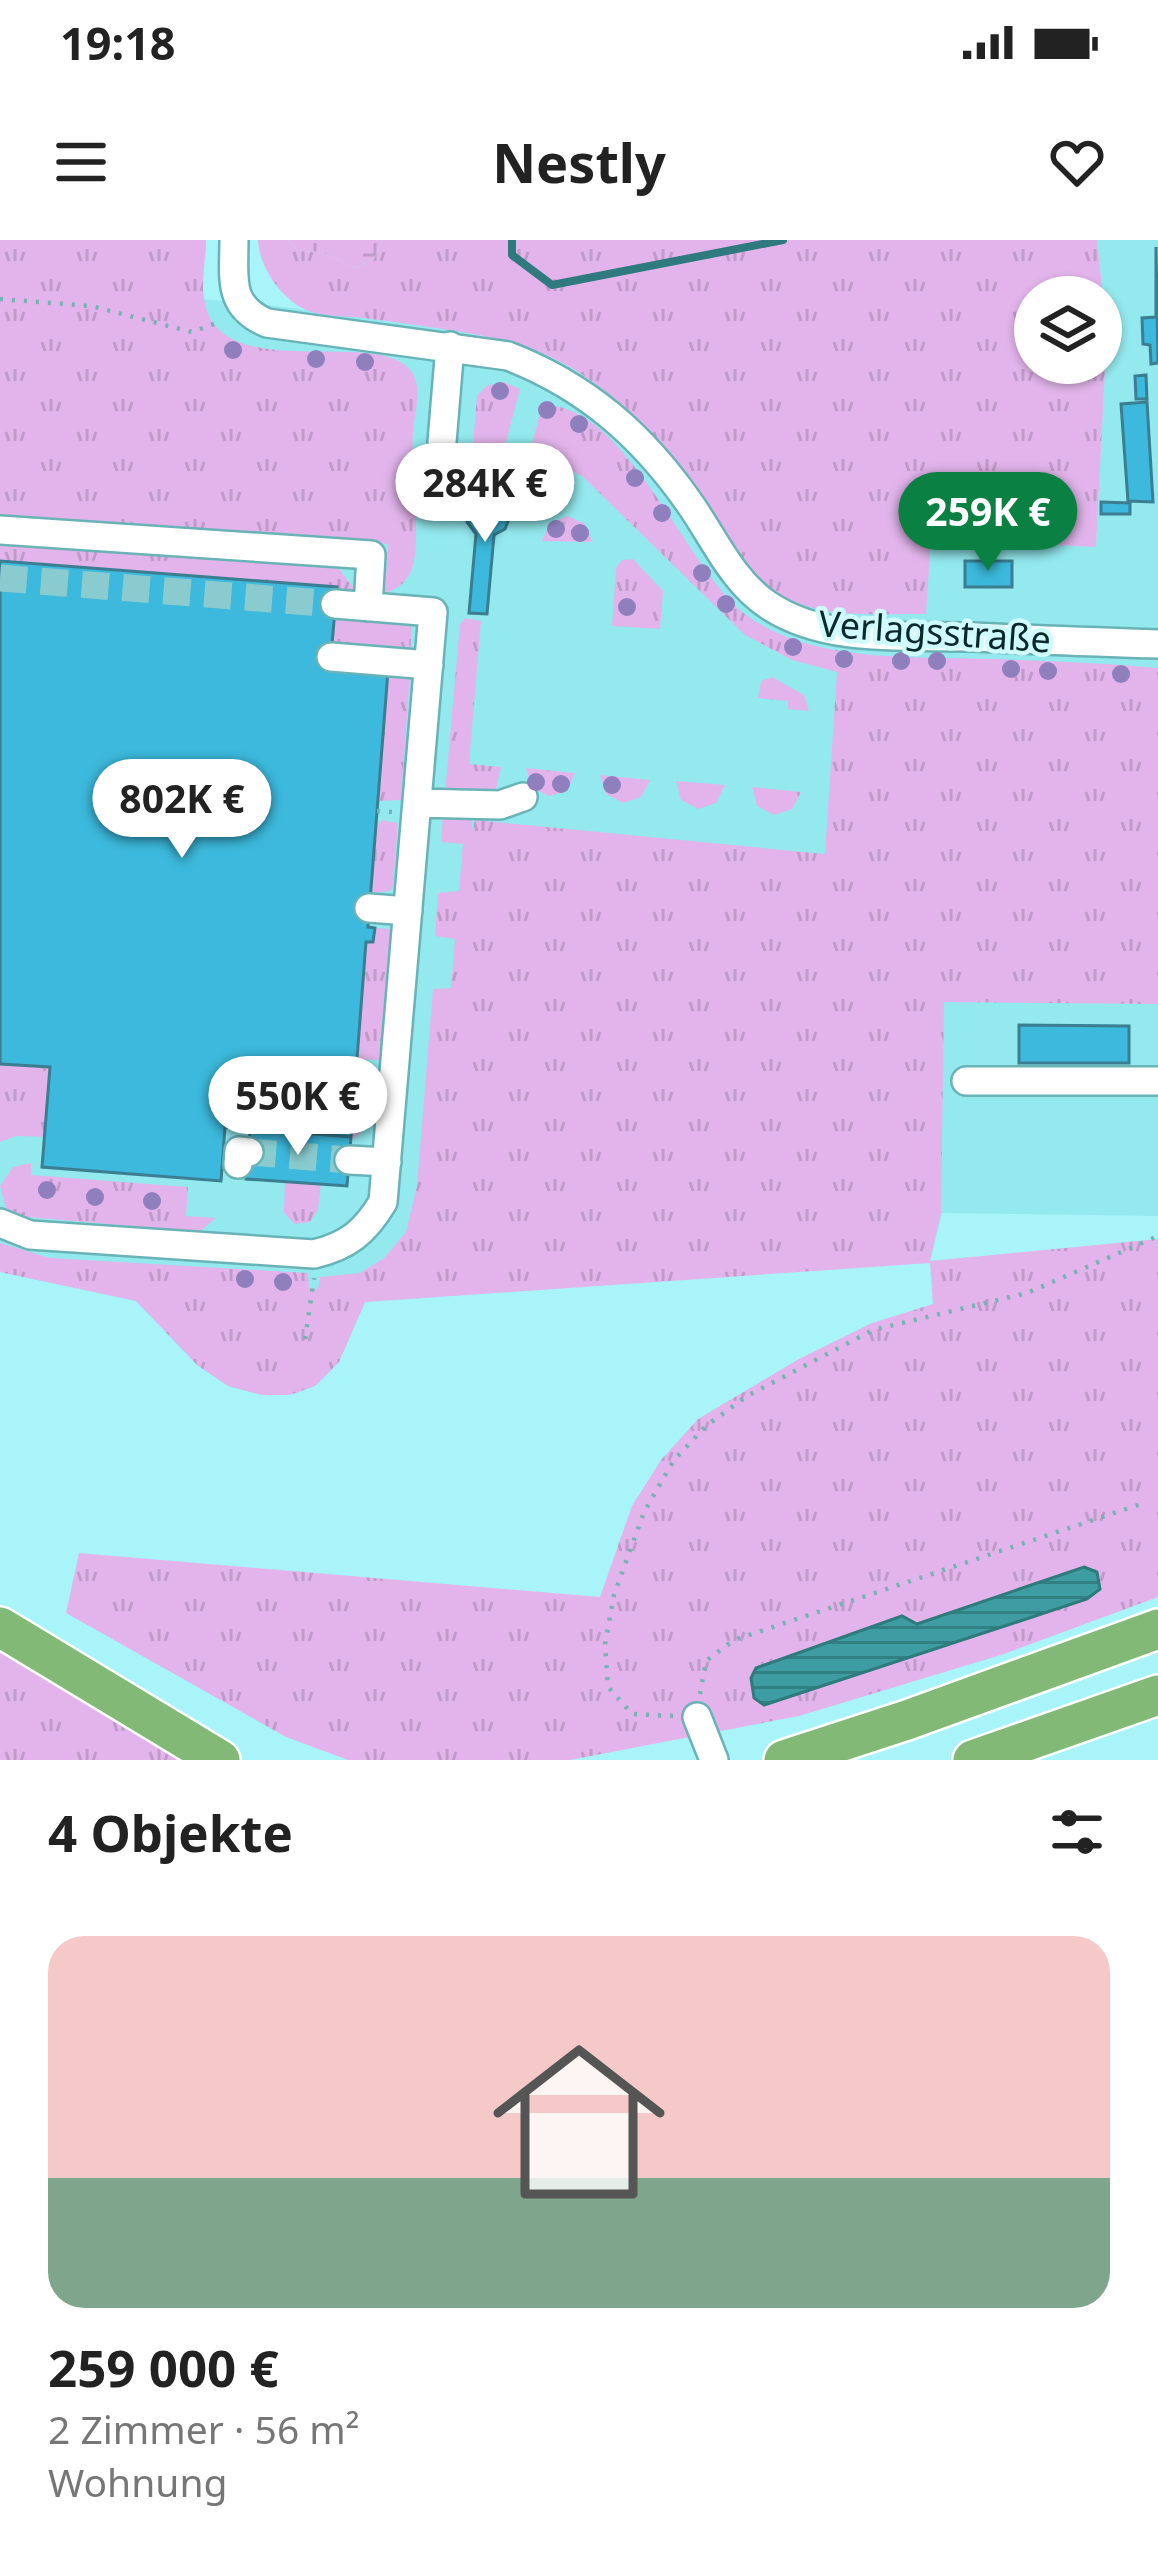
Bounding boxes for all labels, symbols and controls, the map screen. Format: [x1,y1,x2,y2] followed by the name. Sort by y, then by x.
[60,12,176,73] text: 19:18
[492,125,666,199] text: Nestly
[48,129,114,195] icon: menu
[1044,129,1110,195] icon: heart
[1014,276,1122,384] map controls
[1014,276,1122,384] button: layers
[387,443,583,545] pin: 284K €
[422,455,548,508] text: 284K €
[890,472,1086,574] pin: 259K €
[925,484,1051,537] text: 259K €
[817,598,1053,664] street label: Verlagsstraße
[84,759,280,861] pin: 802K €
[119,771,245,824] text: 802K €
[200,1056,396,1158] pin: 550K €
[235,1068,361,1121] text: 550K €
[48,1797,293,1867] text: 4 Objekte
[1044,1799,1110,1865] icon: filters
[471,2014,687,2230] icon: home
[48,2332,279,2402] text: 259 000 €
[48,2402,359,2455] text: 2 Zimmer · 56 m²
[48,2455,227,2508] text: Wohnung

